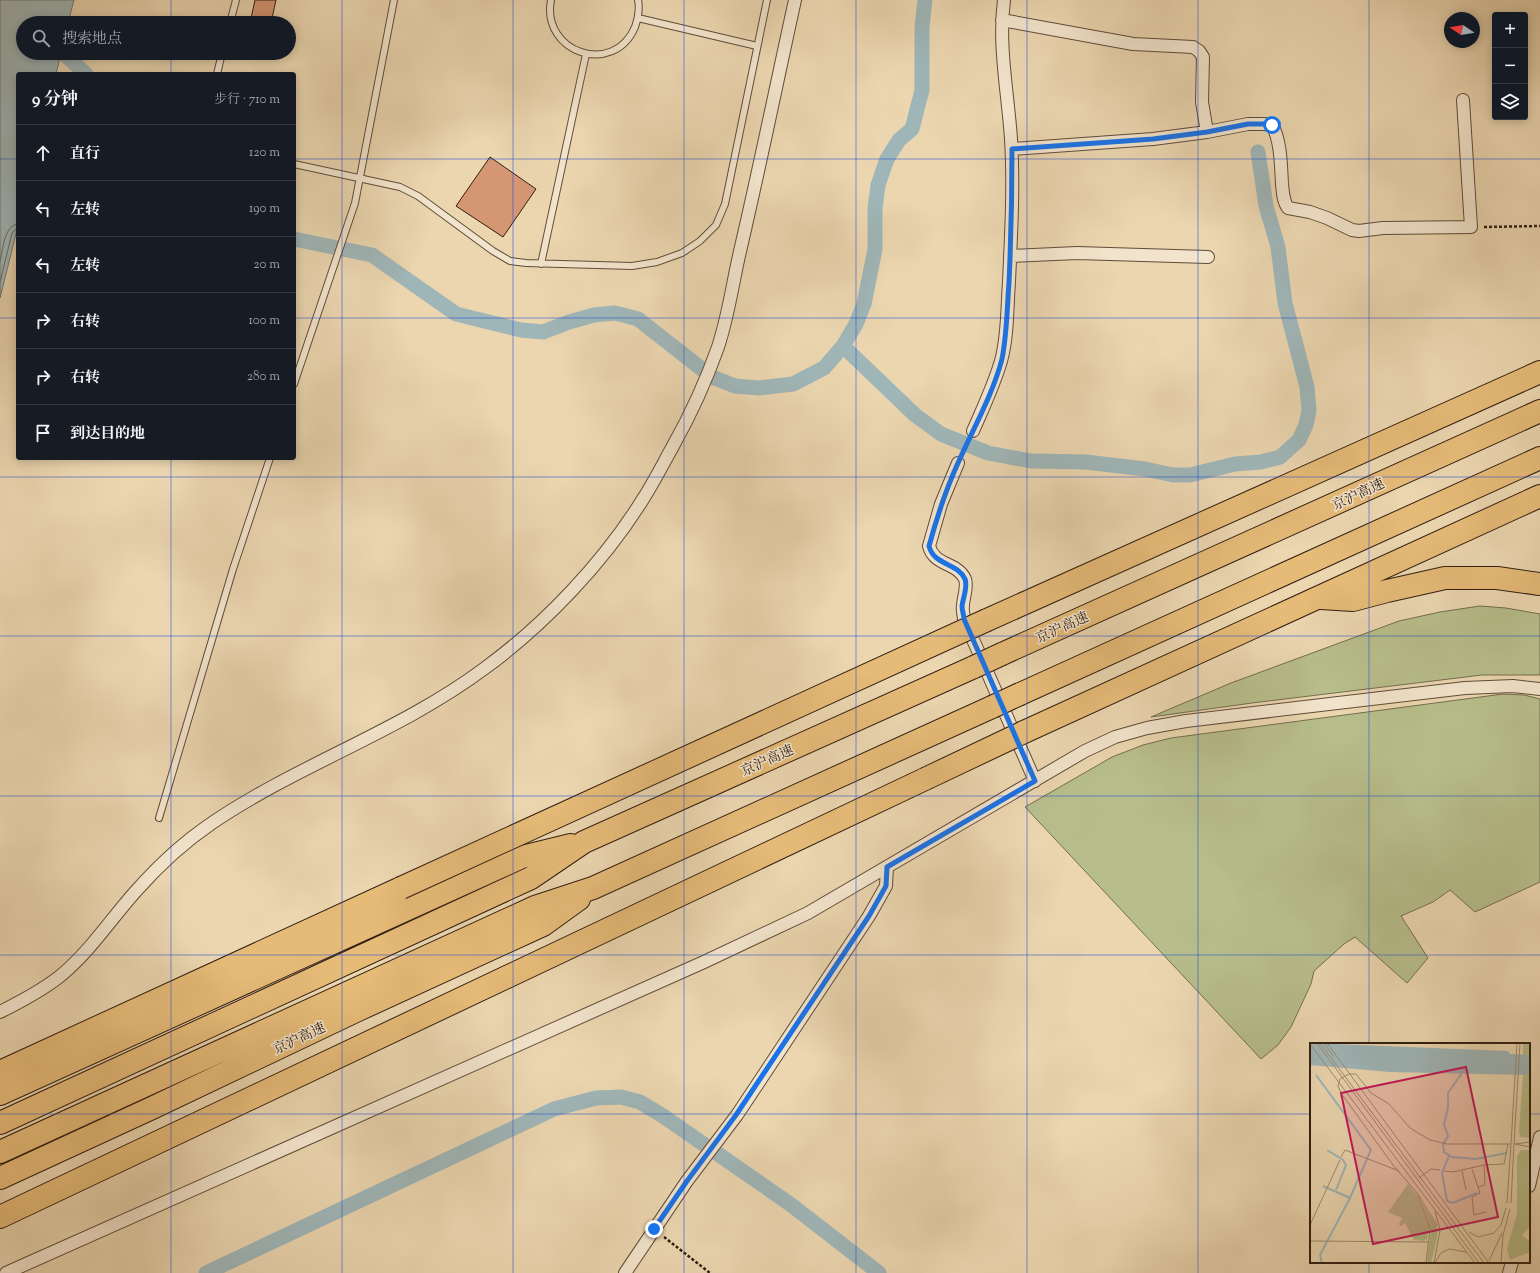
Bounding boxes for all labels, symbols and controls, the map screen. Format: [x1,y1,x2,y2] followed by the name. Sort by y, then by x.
[1444,12,1480,48] north arrow
[1492,12,1528,120] map controls
[1492,12,1528,48] button: +
[16,16,296,60] search box
[30,27,52,49] icon: search
[62,29,122,50] text: 搜索地点
[1492,48,1528,84] button: −
[1492,84,1528,120] button: layers
[32,88,78,112] text: 9 分钟
[214,91,280,109] text: 步行 · 710 m
[1263,116,1281,134] route start
[32,142,54,164] icon: ahead
[70,144,100,165] text: 直行
[249,144,280,162] text: 120 m
[32,198,54,220] icon: left
[70,200,100,221] text: 左转
[249,200,280,218] text: 190 m
[32,254,54,276] icon: left
[70,256,100,277] text: 左转
[254,256,280,274] text: 20 m
[32,310,54,332] icon: right
[70,312,100,333] text: 右转
[248,312,280,330] text: 100 m
[32,366,54,388] icon: right
[70,368,100,389] text: 右转
[247,368,280,386] text: 280 m
[32,422,54,444] icon: arrive
[70,424,145,445] text: 到达目的地
[1329,475,1388,517] street label: 京沪高速
[1033,608,1092,649] street label: 京沪高速
[738,741,797,782] street label: 京沪高速
[270,1019,329,1061] street label: 京沪高速
[1310,1043,1530,1263] inset map
[645,1220,663,1238] route end

